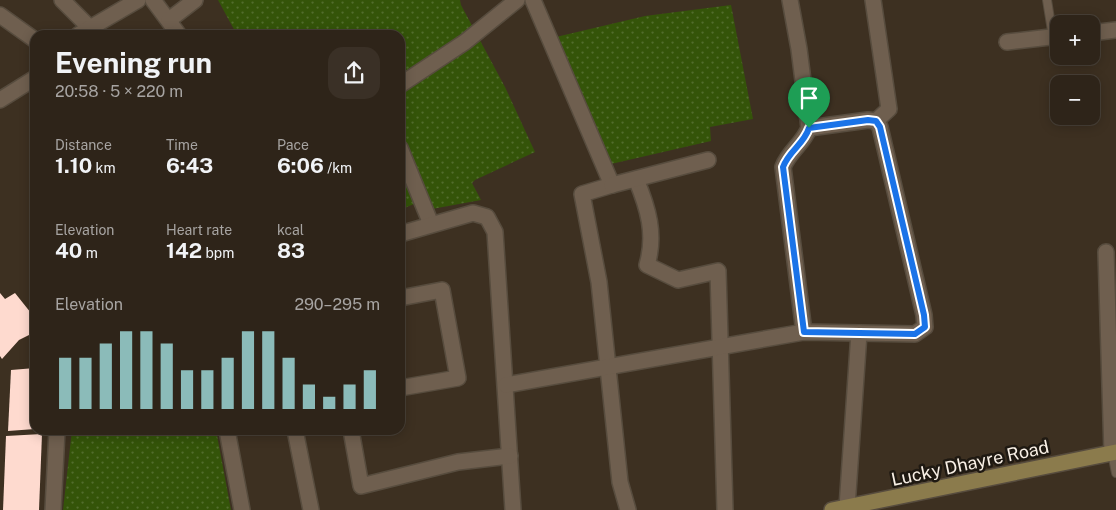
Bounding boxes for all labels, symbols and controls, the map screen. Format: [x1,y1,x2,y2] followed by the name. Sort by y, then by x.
[1050,15,1100,125] map controls
[1050,15,1100,65] button: +
[55,46,212,79] text: Evening run
[328,47,380,99] button: share
[1050,75,1100,125] button: −
[788,77,830,128] pin
[55,82,183,101] text: 20:58 · 5 × 220 m
[795,84,823,112] icon: arrive
[55,137,112,153] text: Distance
[166,137,198,153] text: Time
[277,137,309,153] text: Pace
[55,153,92,178] text: 1.10
[166,153,213,178] text: 6:43
[277,153,324,178] text: 6:06
[92,160,116,176] text: km
[324,160,352,176] text: /km
[55,222,114,238] text: Elevation
[166,222,232,238] text: Heart rate
[277,222,304,238] text: kcal
[55,238,82,263] text: 40
[166,238,202,263] text: 142
[277,238,305,263] text: 83
[82,245,98,261] text: m
[202,245,234,261] text: bpm
[55,295,123,314] text: Elevation
[294,295,380,314] text: 290–295 m
[889,436,1051,490] street label: Lucky Dhayre Road

